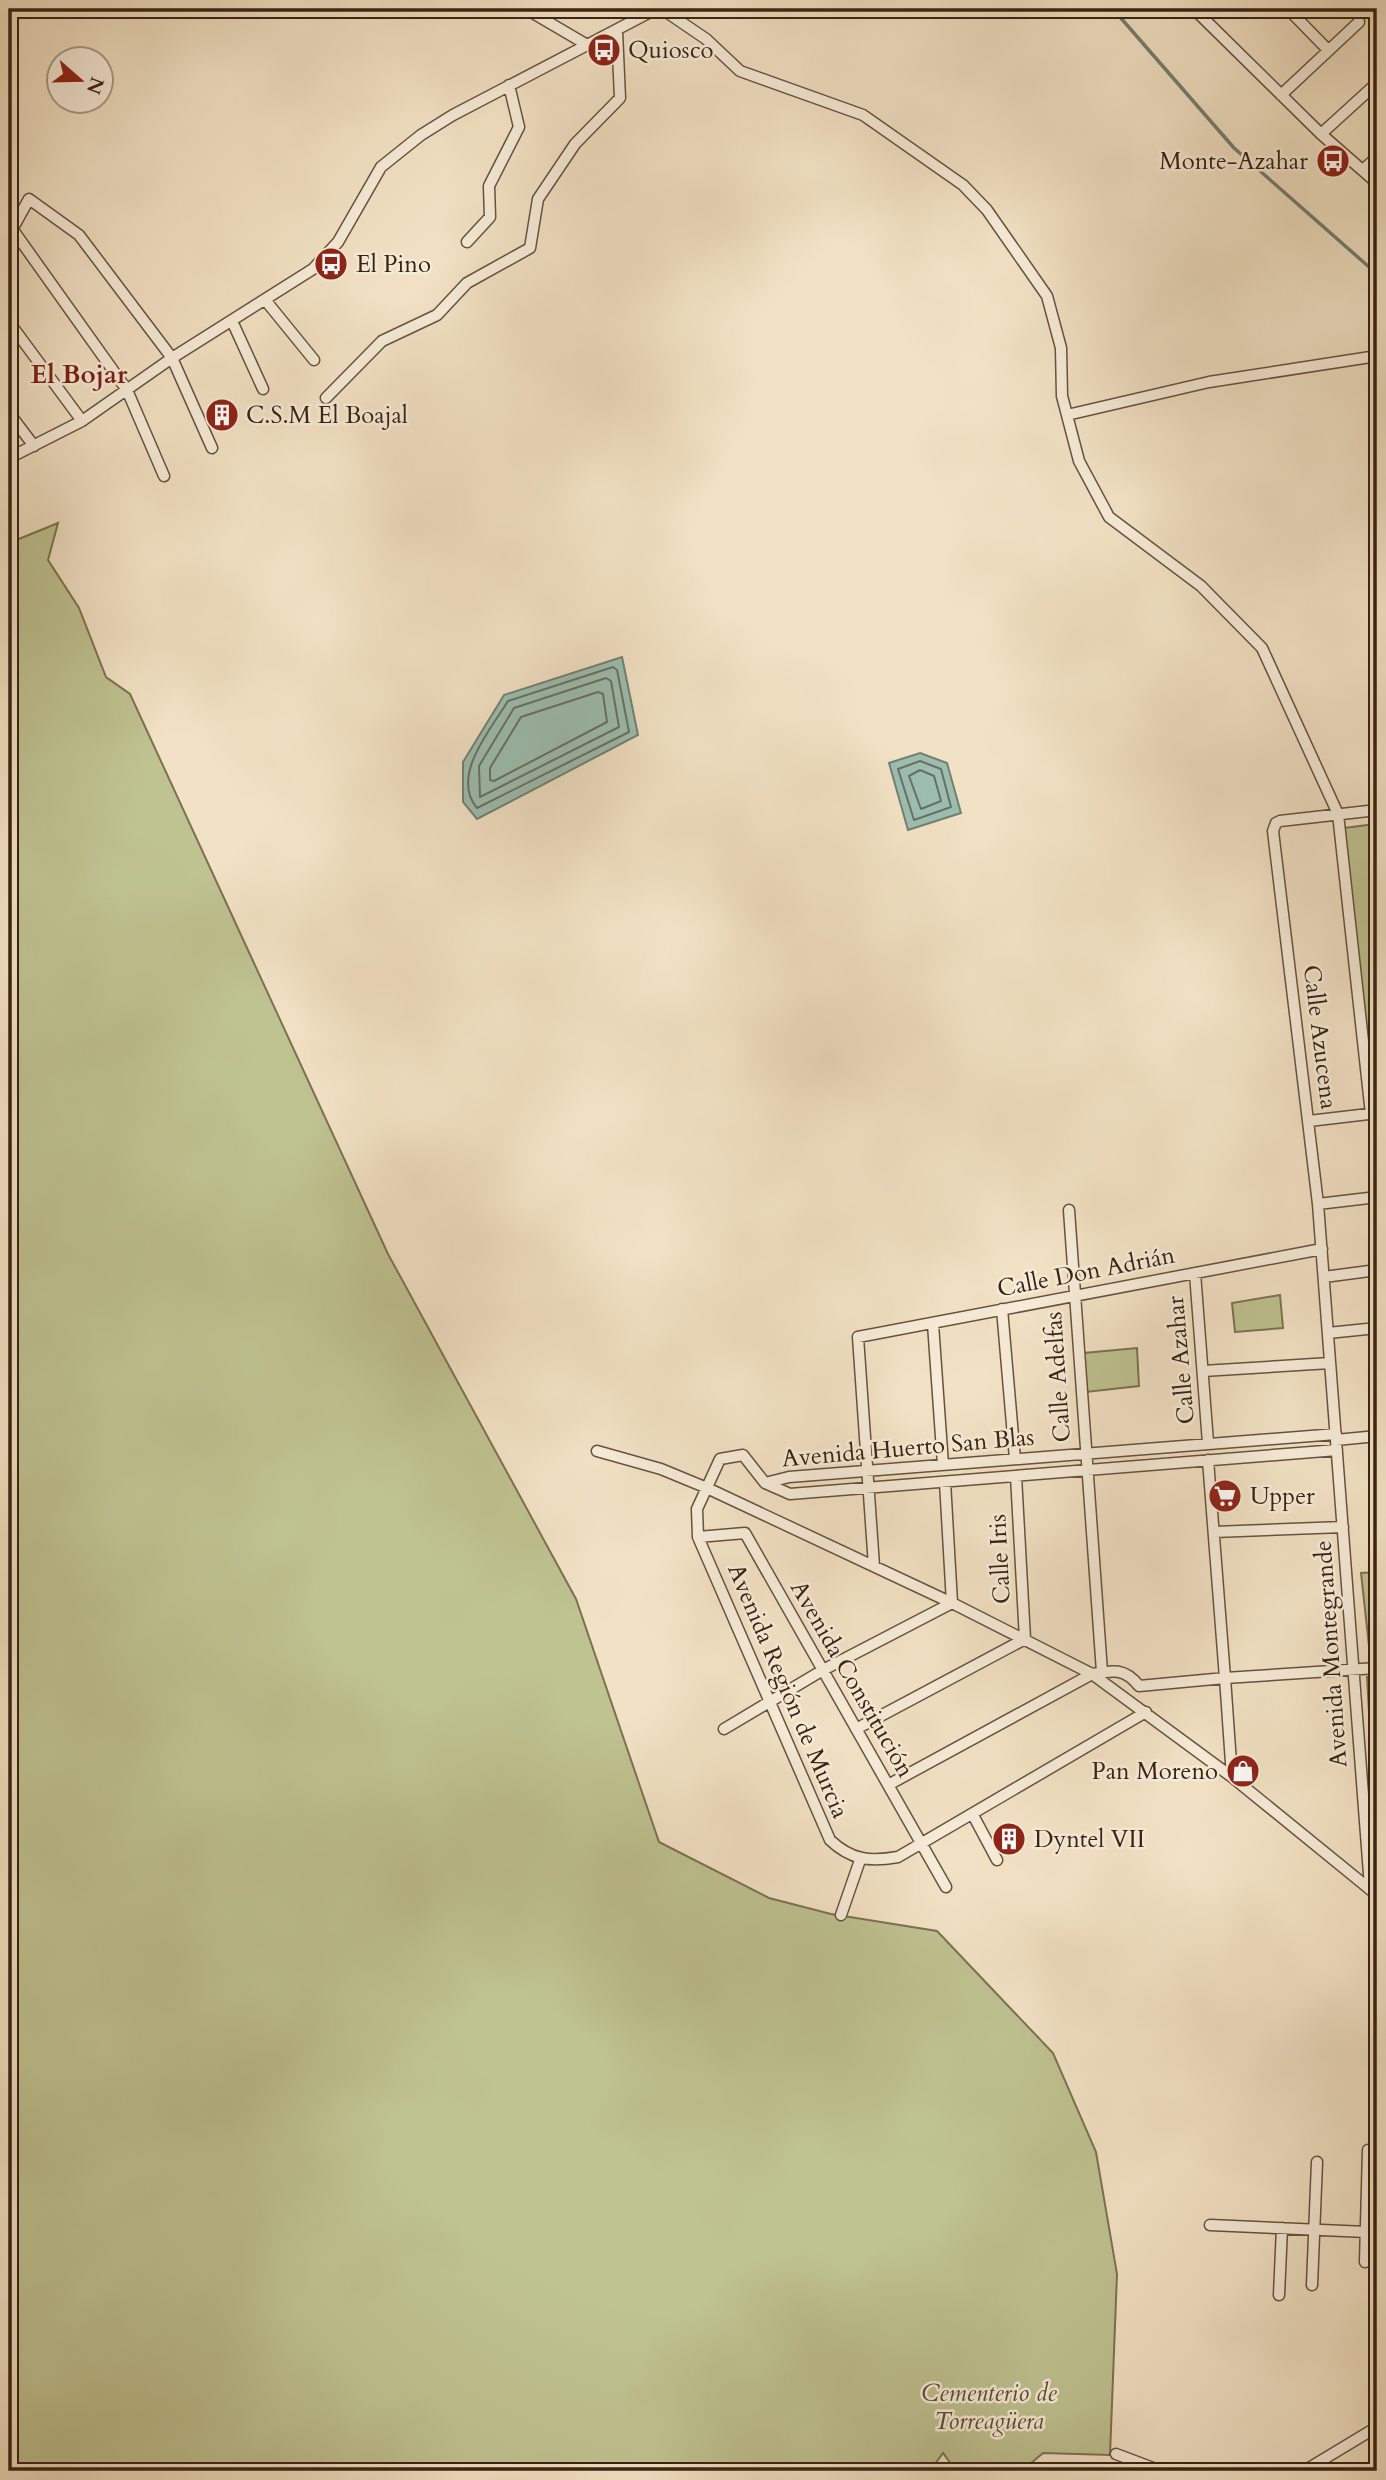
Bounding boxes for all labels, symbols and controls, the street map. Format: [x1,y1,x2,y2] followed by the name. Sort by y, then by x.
[585,31,623,69] bus stop icon: Quiosco
[628,34,714,67] place label: Quiosco
[46,46,116,116] north arrow
[80,73,110,98] text: N
[1314,142,1352,180] bus stop icon: Monte-Azahar
[1159,145,1308,178] place label: Monte-Azahar
[312,245,350,283] bus stop icon: El Pino
[356,248,431,281] place label: El Pino
[31,357,128,392] district label: El Bojar
[203,396,241,434] building icon: C.S.M El Boajal
[246,399,408,432] place label: C.S.M El Boajal
[1295,963,1345,1112] street label: Calle Azucena
[994,1239,1178,1305] street label: Calle Don Adrián
[1159,1294,1203,1426] street label: Calle Azahar
[1037,1311,1079,1443] street label: Calle Adelfas
[780,1421,1036,1475] street label: Avenida Huerto San Blas
[1206,1477,1244,1515] supermarket icon: Upper
[1250,1480,1315,1513] place label: Upper
[981,1513,1019,1605] street label: Calle Iris
[1307,1539,1355,1769] street label: Avenida Montegrande
[719,1559,857,1824] street label: Avenida Región de Murcia
[782,1574,922,1784] street label: Avenida Constitución
[1224,1752,1262,1790] shop icon: Pan Moreno
[1092,1755,1218,1788] place label: Pan Moreno
[990,1820,1028,1858] building icon: Dyntel VII
[1034,1823,1145,1856] place label: Dyntel VII
[921,2377,1057,2438] park label: Cementerio de Torreagüera

